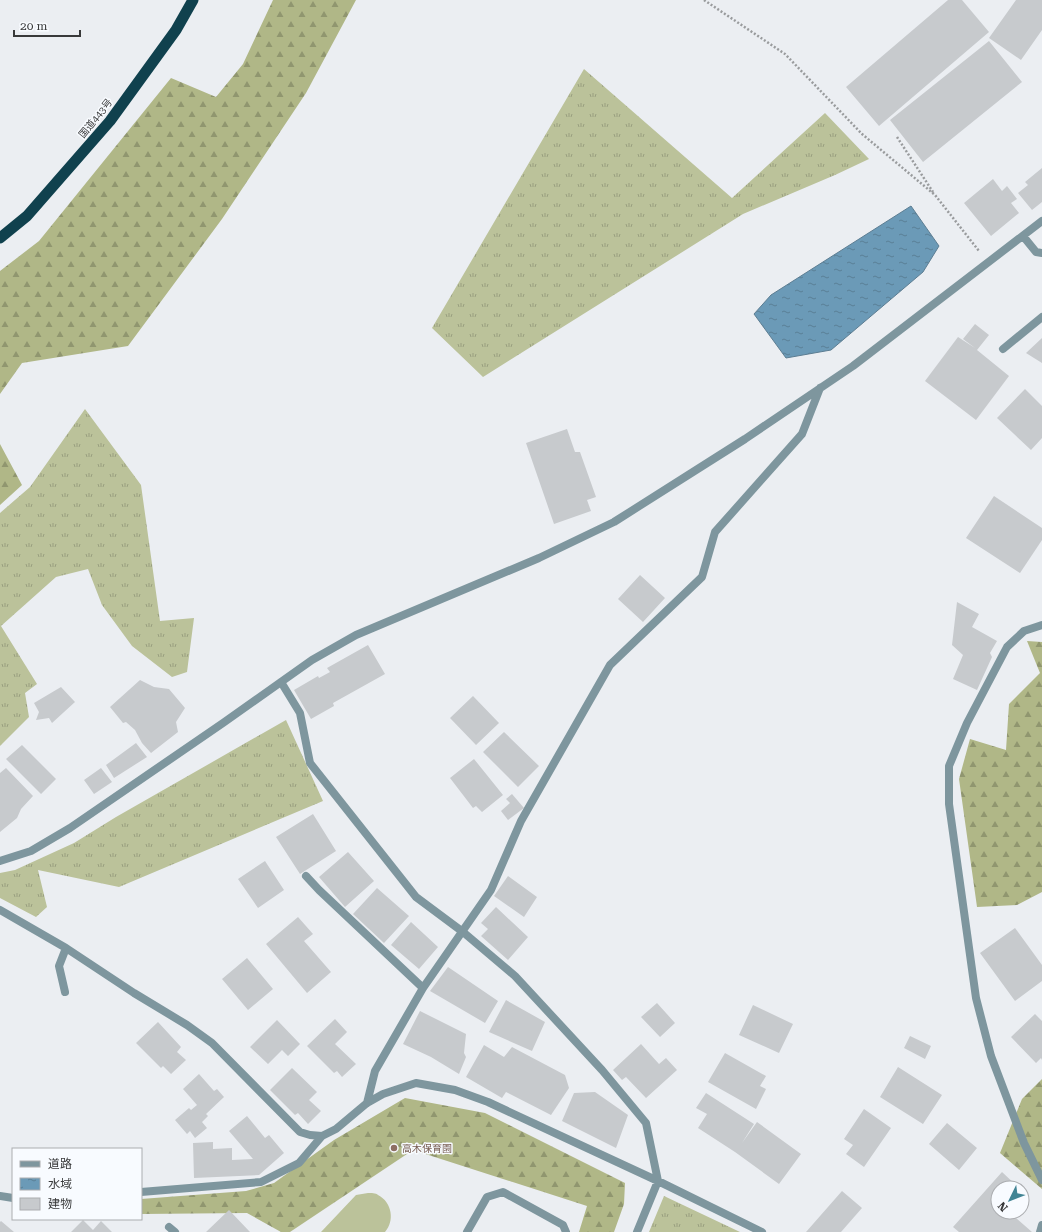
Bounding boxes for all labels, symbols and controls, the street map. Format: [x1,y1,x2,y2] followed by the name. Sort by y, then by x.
[14,12,80,38] scale bar
[20,19,47,33] text: 20 m
[76,97,114,140] street label: 国道443号
[389,1143,399,1153] marker: 高木保育園
[402,1143,452,1154] place label: 高木保育園
[12,1148,142,1220] legend
[48,1157,72,1171] text: 道路
[48,1177,72,1191] text: 水域
[990,1180,1030,1220] north arrow
[48,1197,72,1211] text: 建物
[995,1199,1011,1214] text: N

